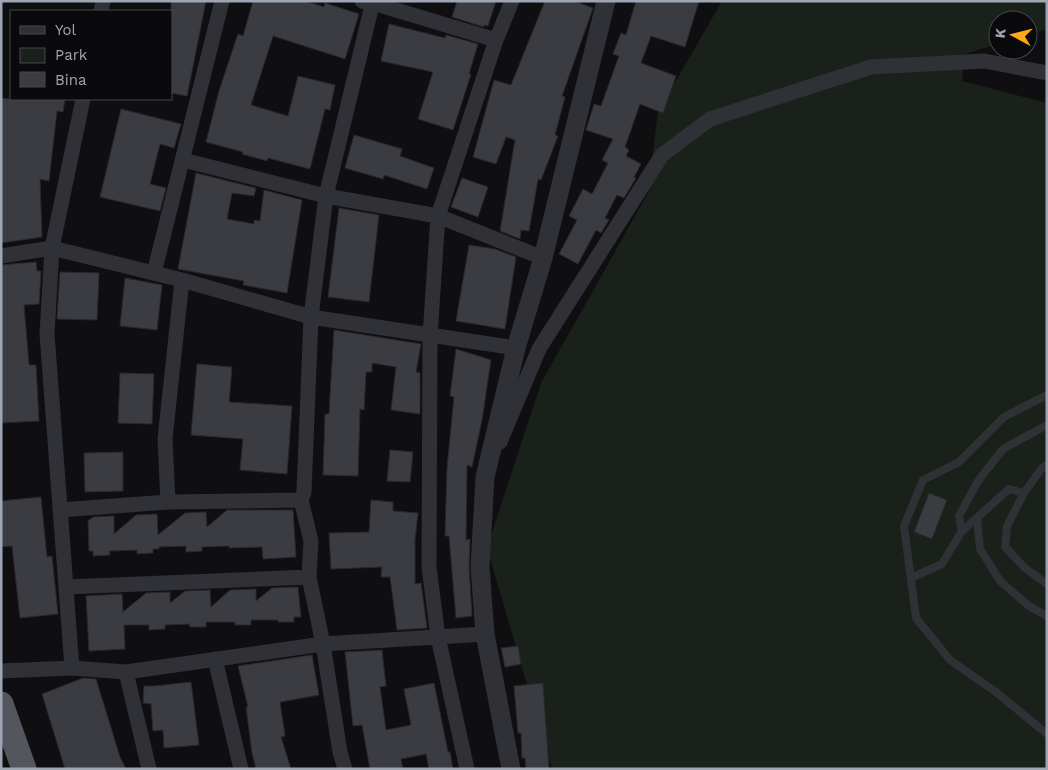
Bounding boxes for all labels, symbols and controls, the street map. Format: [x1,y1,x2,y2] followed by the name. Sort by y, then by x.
[10,10,172,100] legend
[988,10,1038,60] north arrow
[55,21,77,39] text: Yol
[992,27,1009,39] text: K
[55,46,88,64] text: Park
[55,71,87,89] text: Bina

